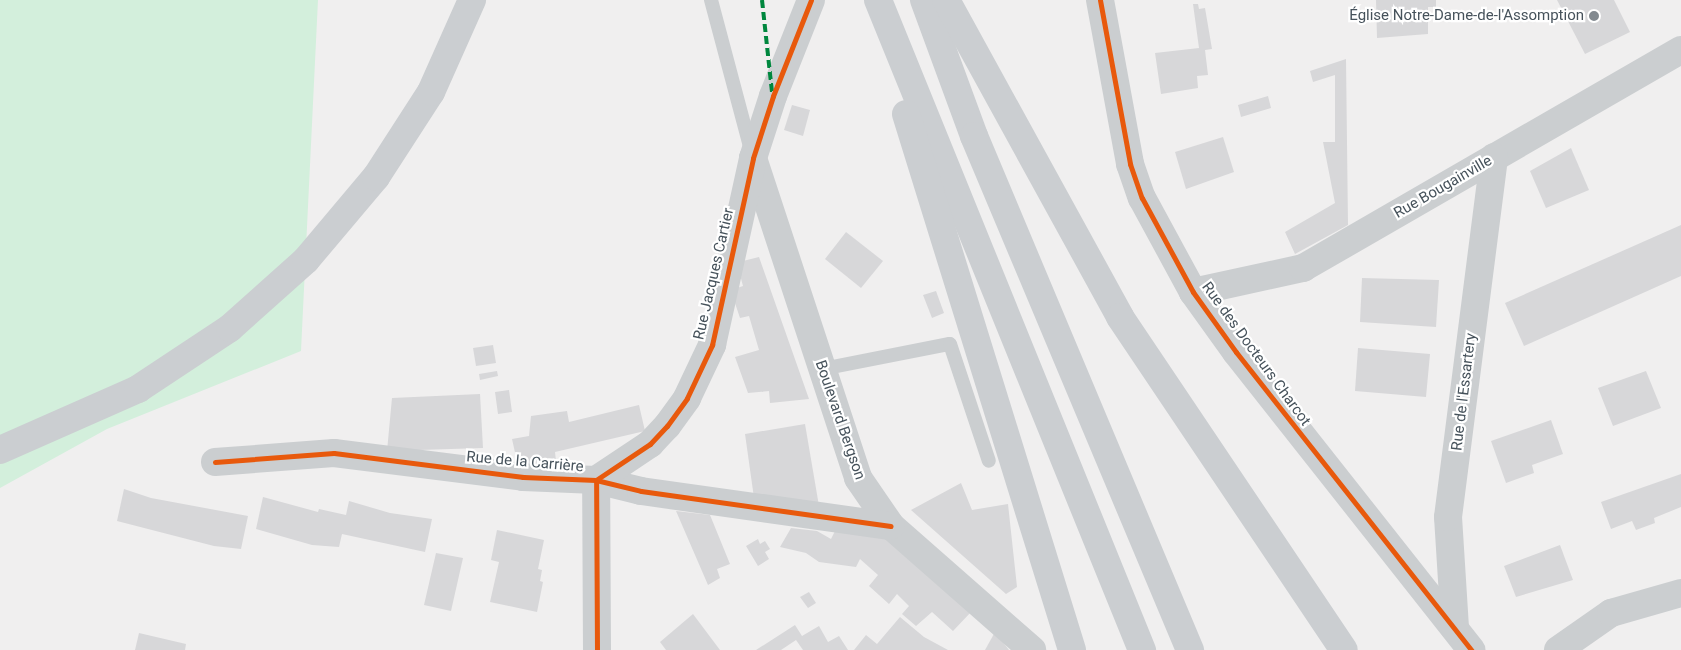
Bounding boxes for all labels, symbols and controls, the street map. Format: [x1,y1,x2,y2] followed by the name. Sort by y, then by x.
[1349,7,1584,25] place label: Église Notre-Dame-de-l'Assomption
[1588,10,1600,22] marker: Église Notre-Dame-de-l'Assomption
[1391,152,1495,222] street label: Rue Bougainville
[690,206,738,342] street label: Rue Jacques Cartier
[1198,279,1314,429] street label: Rue des Docteurs Charcot
[1448,332,1480,452] street label: Rue de l'Essartery
[811,358,869,482] street label: Boulevard Bergson
[466,448,584,476] street label: Rue de la Carrière

